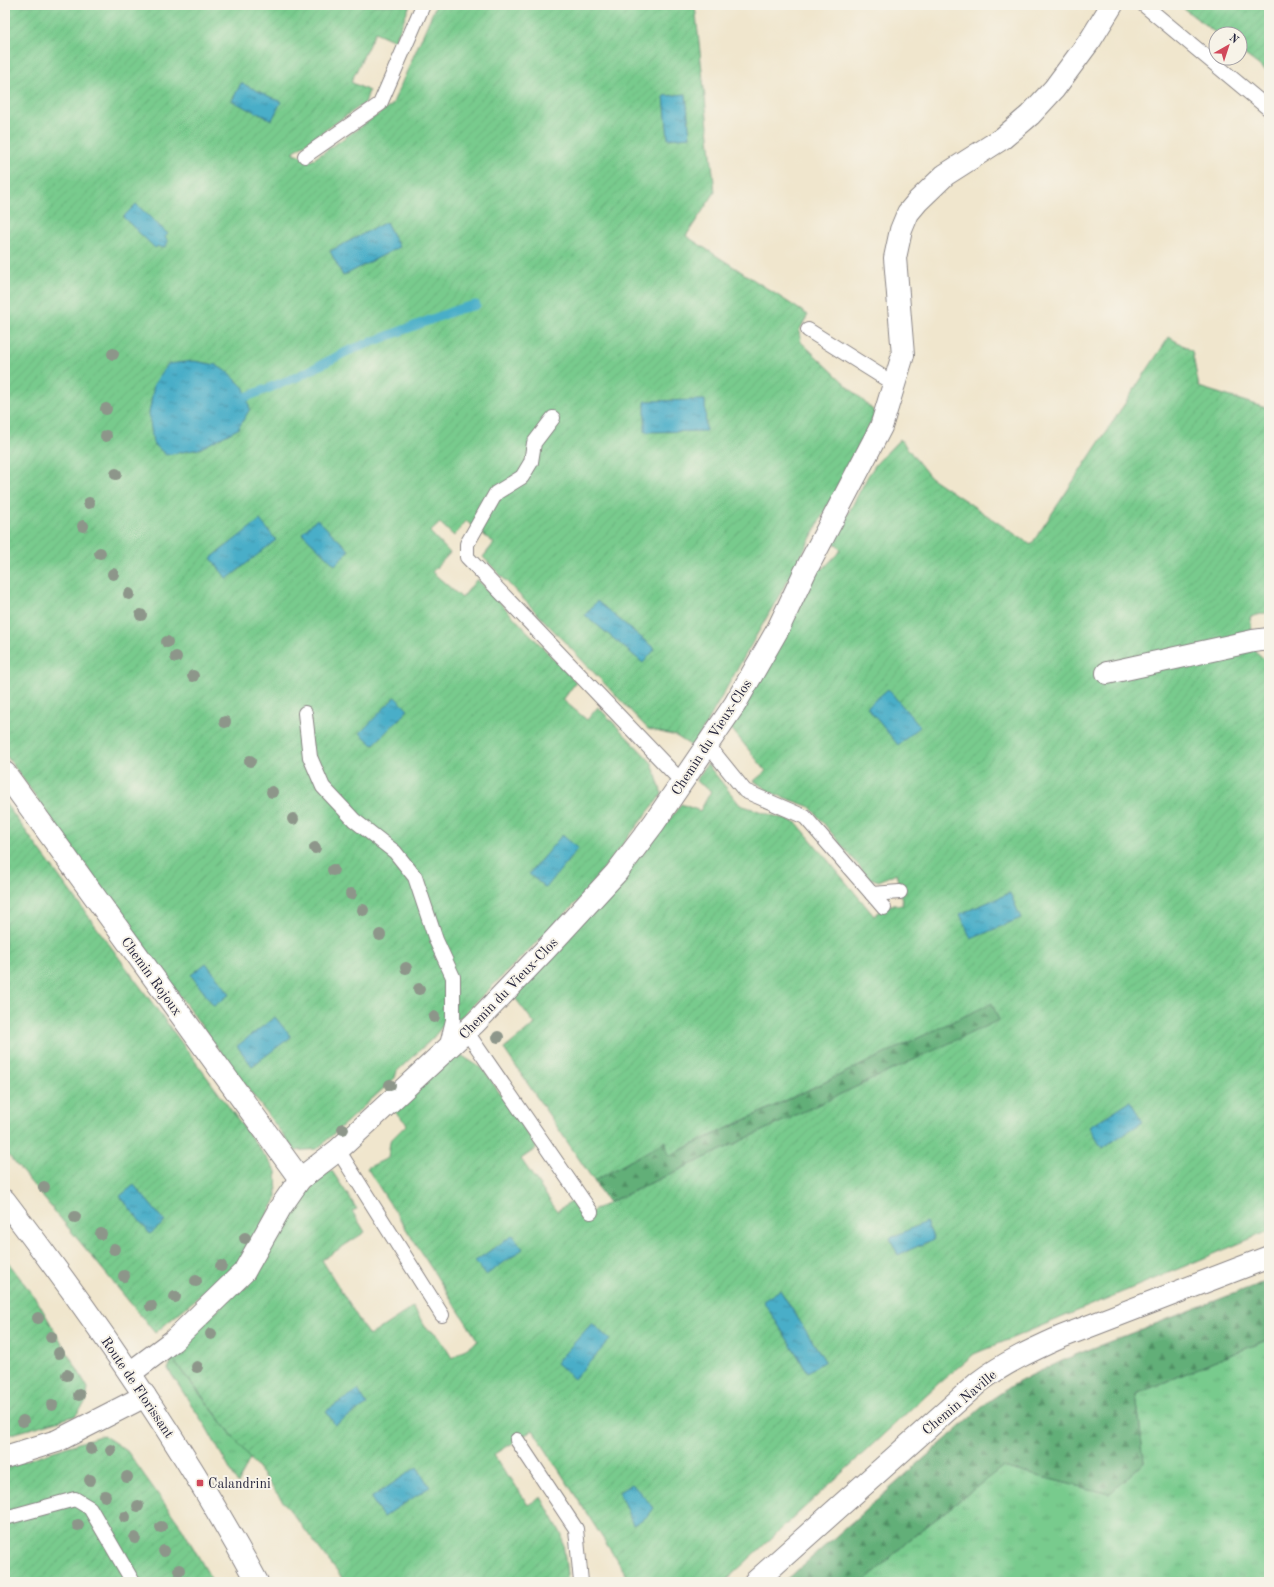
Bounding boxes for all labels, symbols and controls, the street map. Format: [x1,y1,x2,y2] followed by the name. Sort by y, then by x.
[1208,26,1248,66] north arrow
[1227,32,1241,47] text: N
[669,677,754,798] street label: Chemin du Vieux-Clos
[118,935,184,1018] street label: Chemin Rojoux
[457,935,561,1042] street label: Chemin du Vieux-Clos
[98,1334,176,1441] street label: Route de Florissant
[920,1368,999,1438] street label: Chemin Naville
[208,1477,271,1491] place label: Calandrini
[195,1478,205,1488] marker: Calandrini

